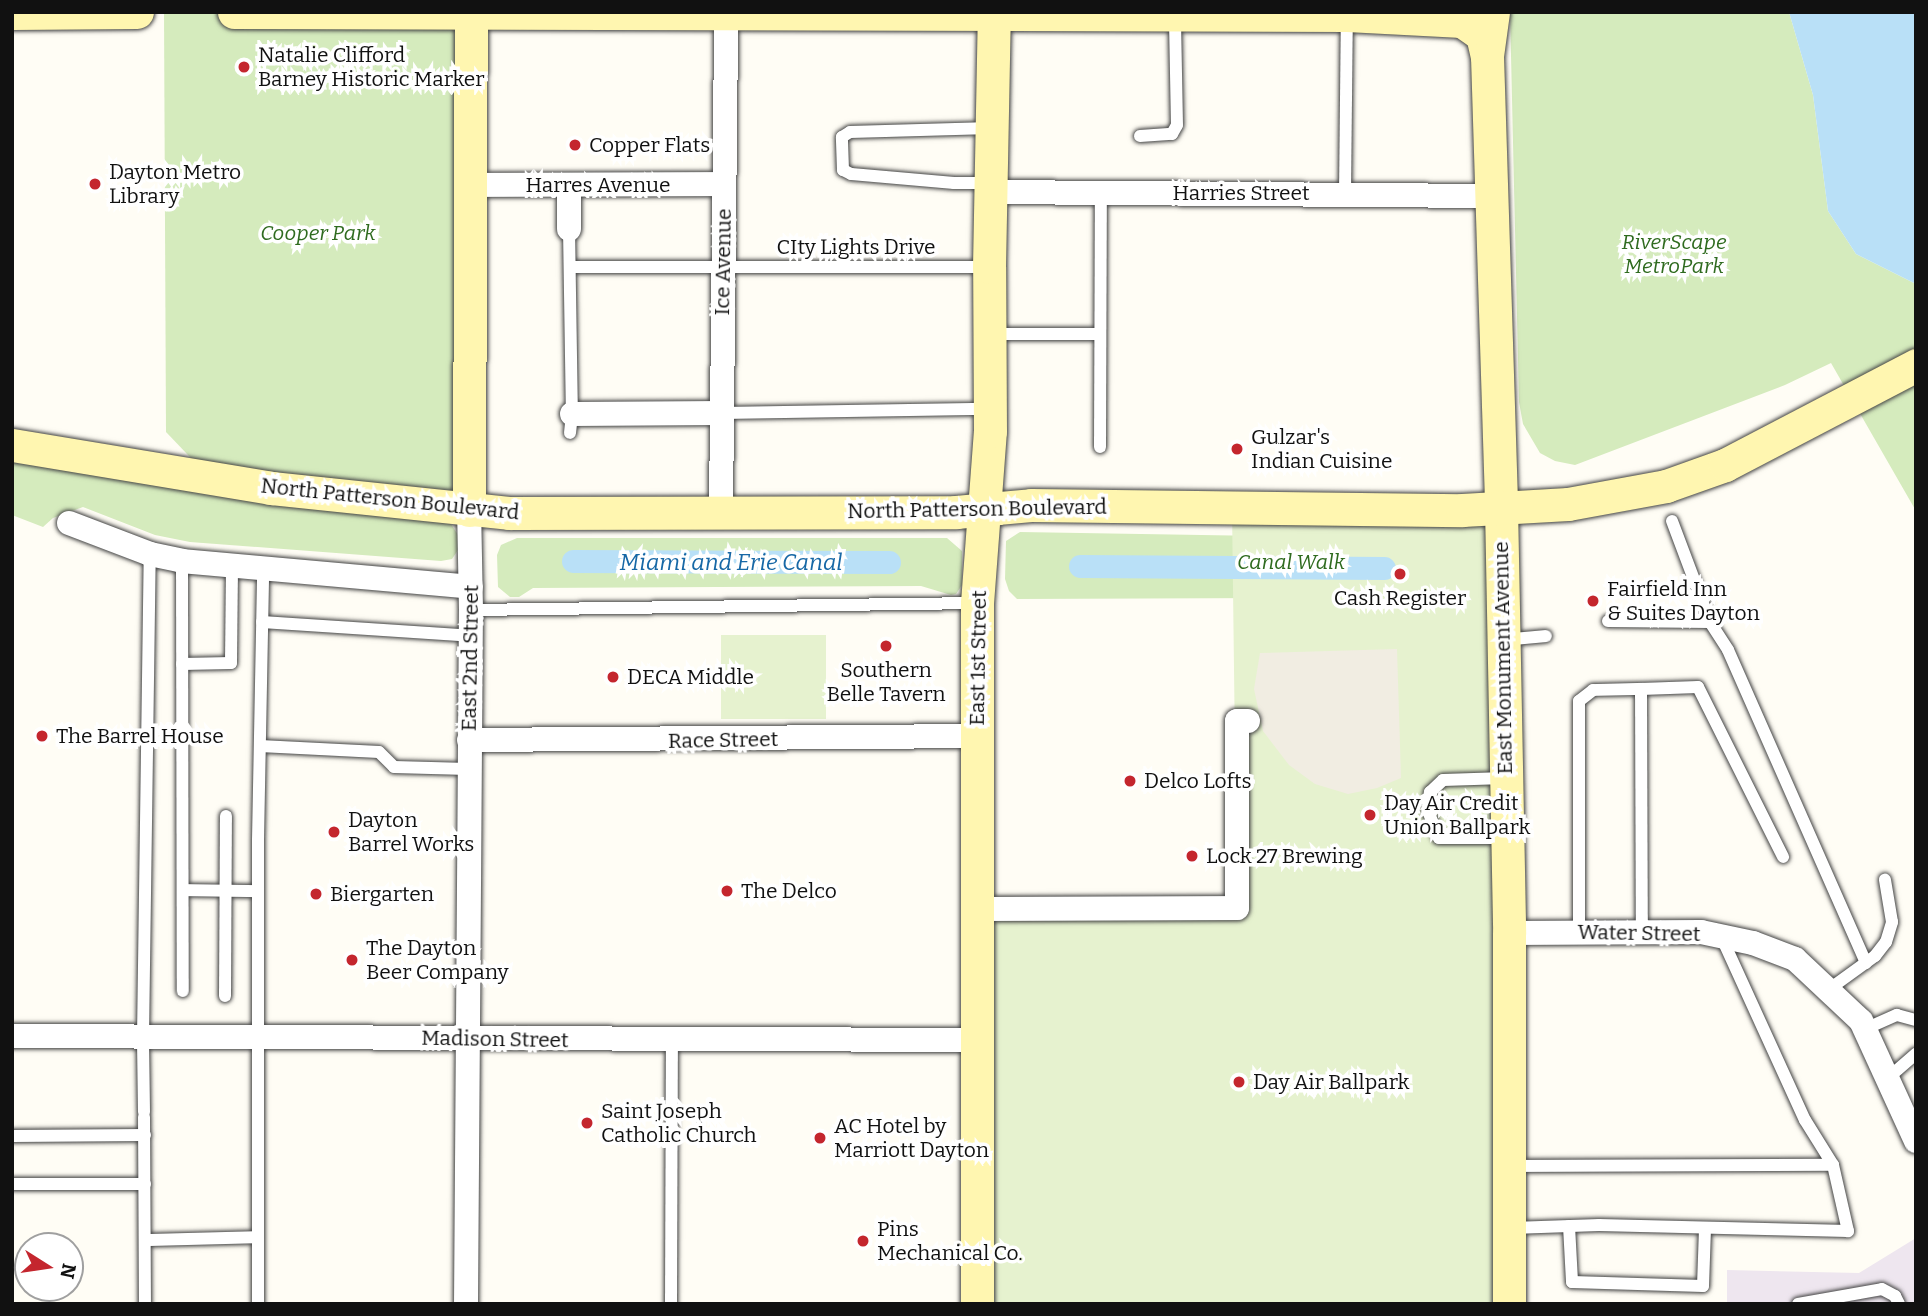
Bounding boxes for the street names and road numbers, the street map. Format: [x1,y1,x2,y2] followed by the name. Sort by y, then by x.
[525,172,671,198] street label: Harres Avenue
[1172,180,1310,206] street label: Harries Street
[709,208,737,316] street label: Ice Avenue
[776,234,936,260] street label: CIty Lights Drive
[260,473,520,525] street label: North Patterson Boulevard
[847,494,1107,524] street label: North Patterson Boulevard
[1488,541,1518,775] street label: East Monument Avenue
[456,584,484,732] street label: East 2nd Street
[964,590,992,726] street label: East 1st Street
[668,726,778,754] street label: Race Street
[1577,919,1701,947] street label: Water Street
[421,1025,569,1053] street label: Madison Street

